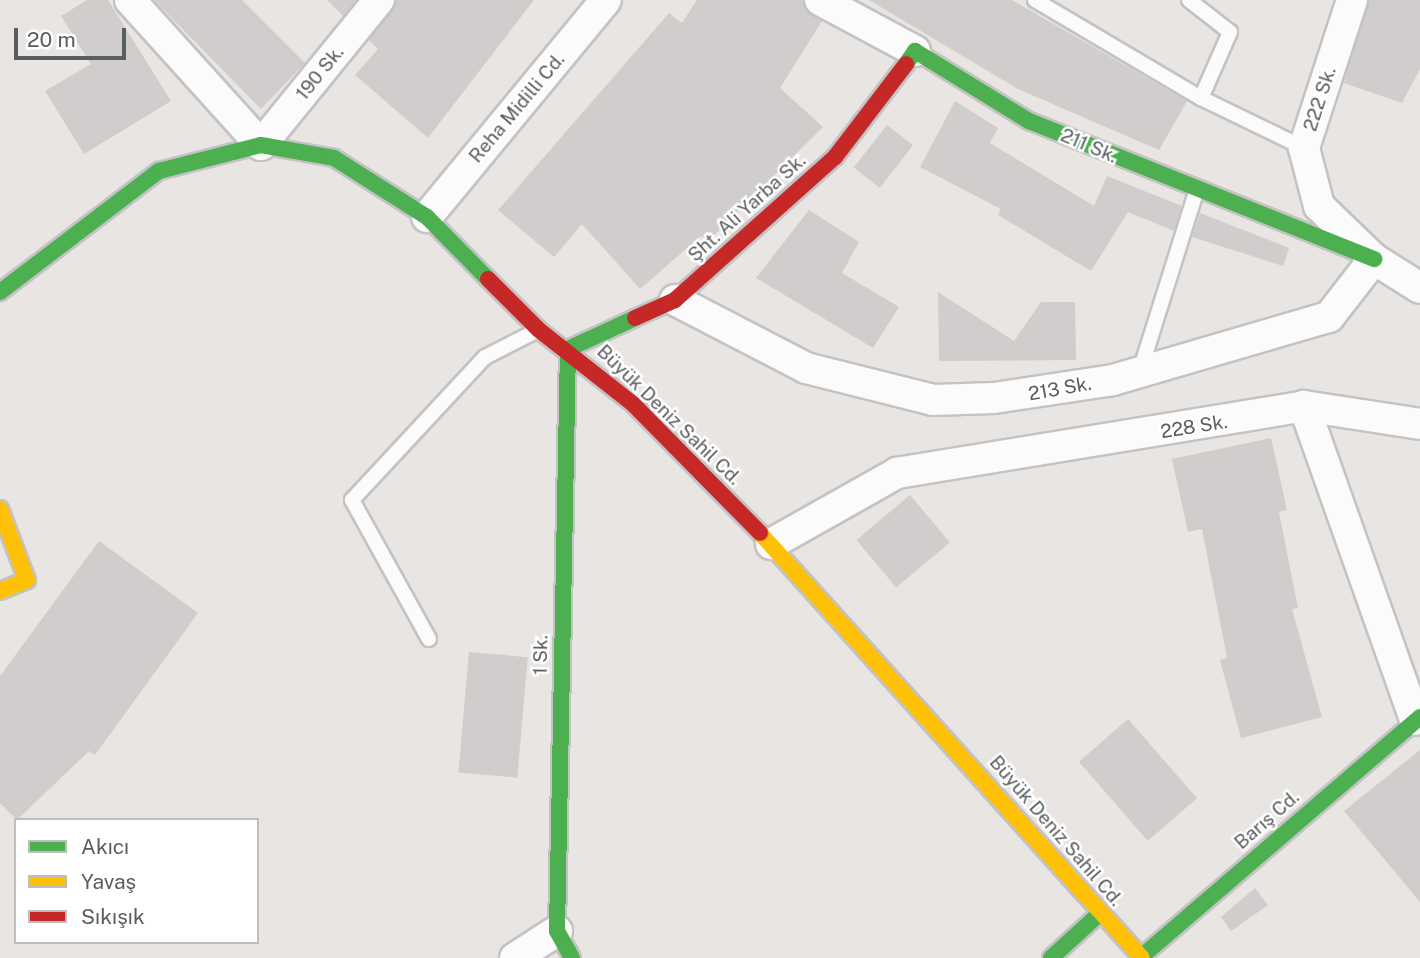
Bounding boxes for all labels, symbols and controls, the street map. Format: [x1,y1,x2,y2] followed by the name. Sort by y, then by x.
[18,14,130,58] scale bar
[27,27,76,52] text: 20 m
[291,41,349,105] street label: 190 Sk.
[464,48,570,168] street label: Reha Midilli Cd.
[1299,64,1341,134] street label: 222 Sk.
[1057,124,1121,168] street label: 211 Sk.
[684,149,810,267] street label: Şht. Ali Yarba Sk.
[592,340,746,490] street label: Büyük Deniz Sahil Cd.
[1027,372,1093,406] street label: 213 Sk.
[1159,410,1229,444] street label: 228 Sk.
[529,635,553,675] street label: 1 Sk.
[985,751,1127,911] street label: Büyük Deniz Sahil Cd.
[1230,786,1304,854] street label: Barış Cd.
[14,818,259,944] legend
[81,834,129,859] text: Akıcı
[81,869,136,894] text: Yavaş
[81,904,145,929] text: Sıkışık

